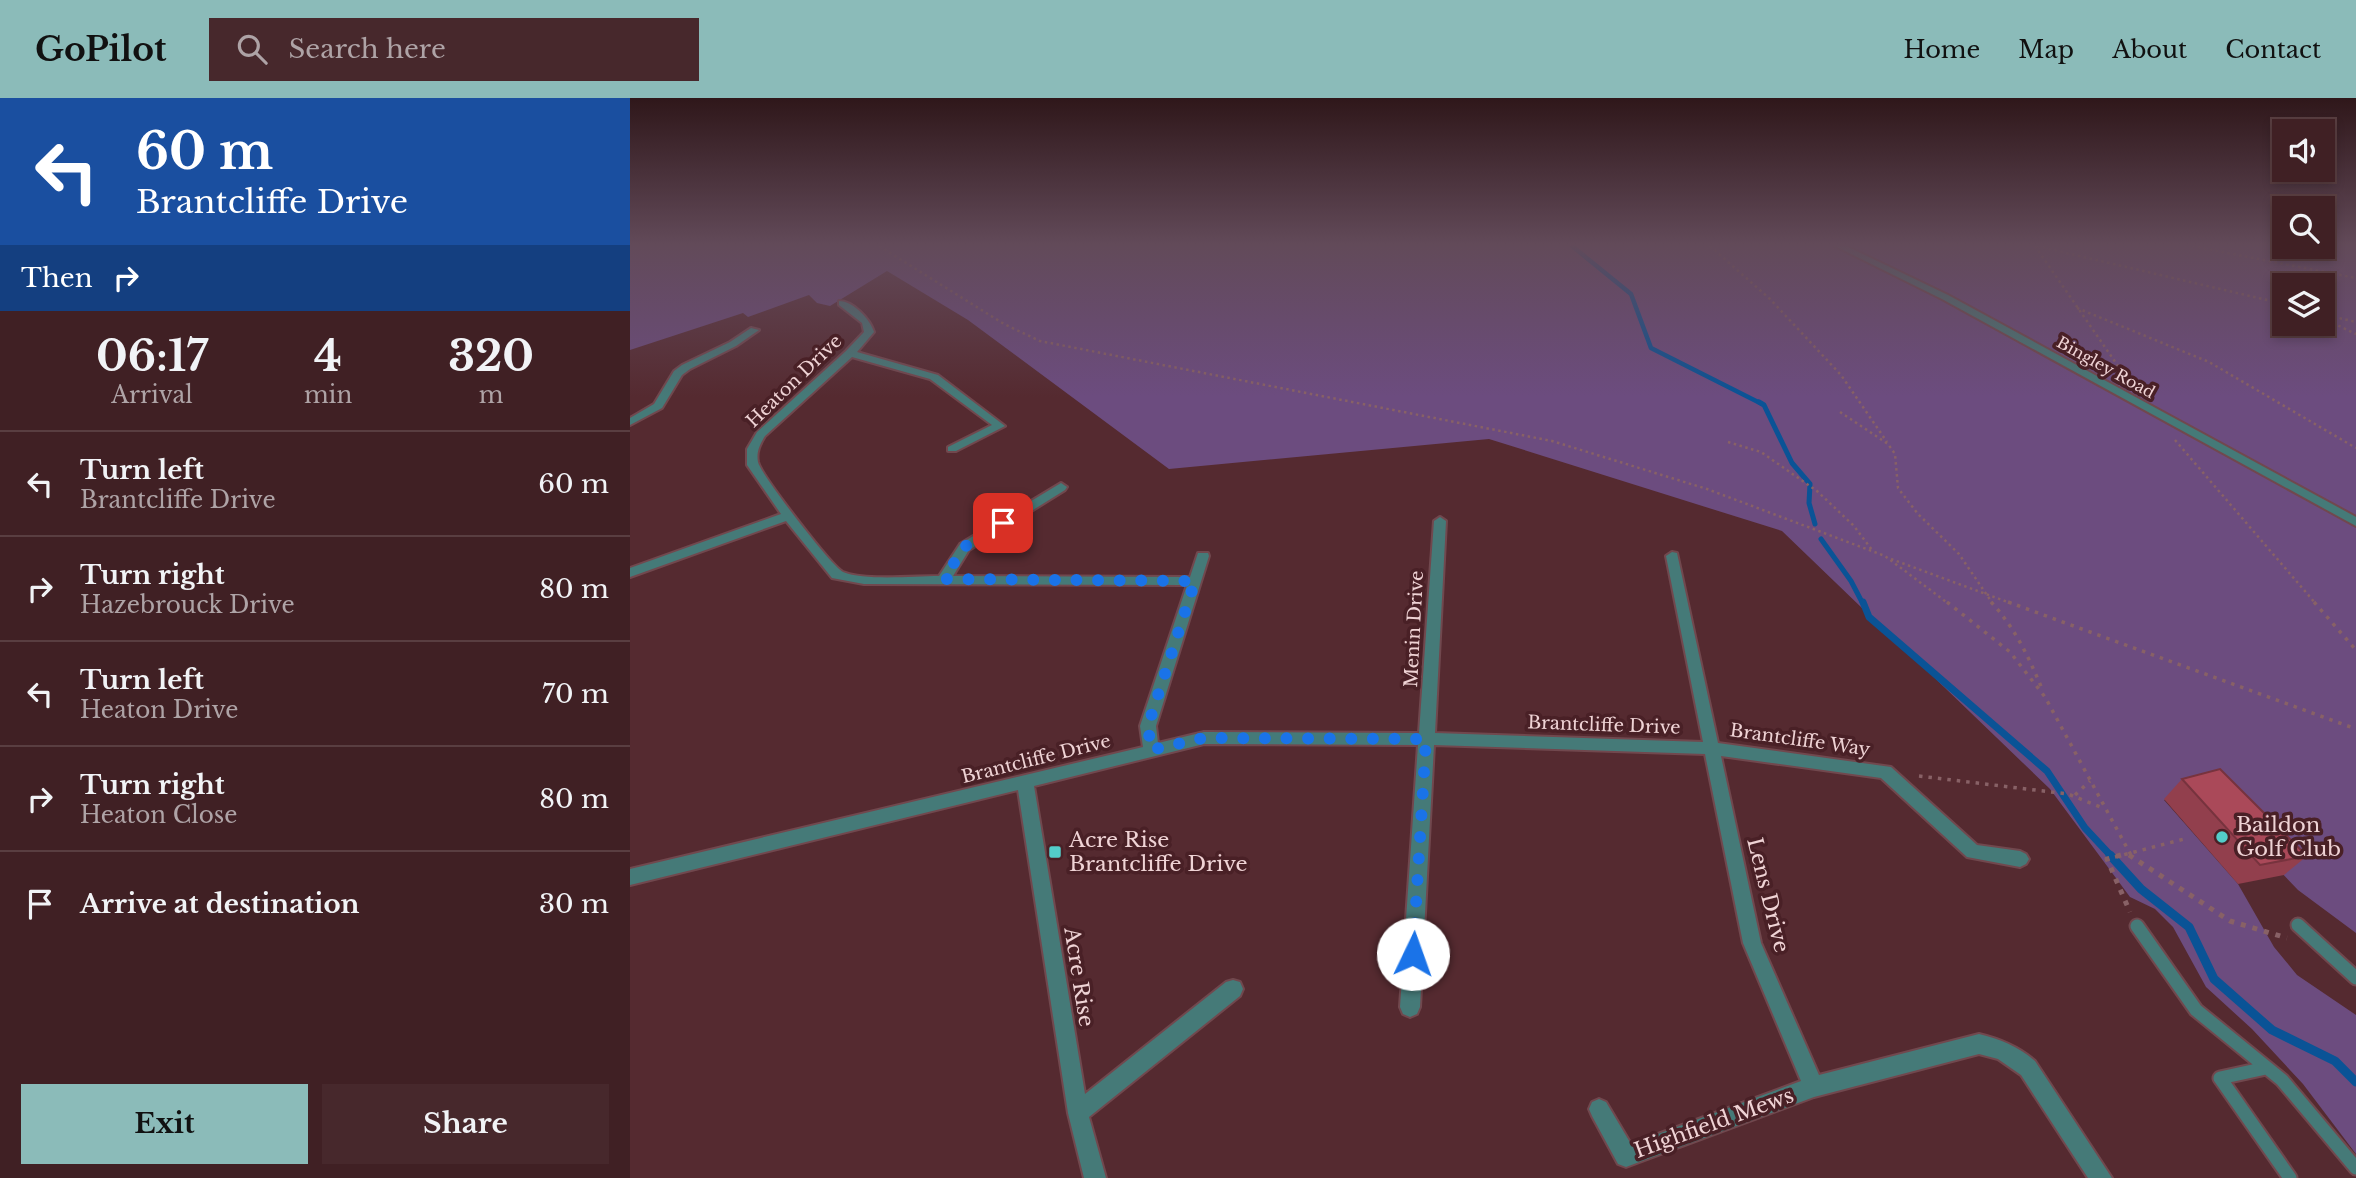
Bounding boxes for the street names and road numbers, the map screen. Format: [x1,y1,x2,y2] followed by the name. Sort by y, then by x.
[742,330,846,432] street label: Heaton Drive
[2053,332,2159,402] street label: Bingley Road
[1400,570,1428,688] street label: Menin Drive
[1527,711,1681,739] street label: Brantcliffe Drive
[1728,719,1872,761] street label: Brantcliffe Way
[959,730,1113,788] street label: Brantcliffe Drive
[1741,835,1795,955] street label: Lens Drive
[1058,924,1100,1029] street label: Acre Rise
[1631,1082,1797,1164] street label: Highfield Mews

